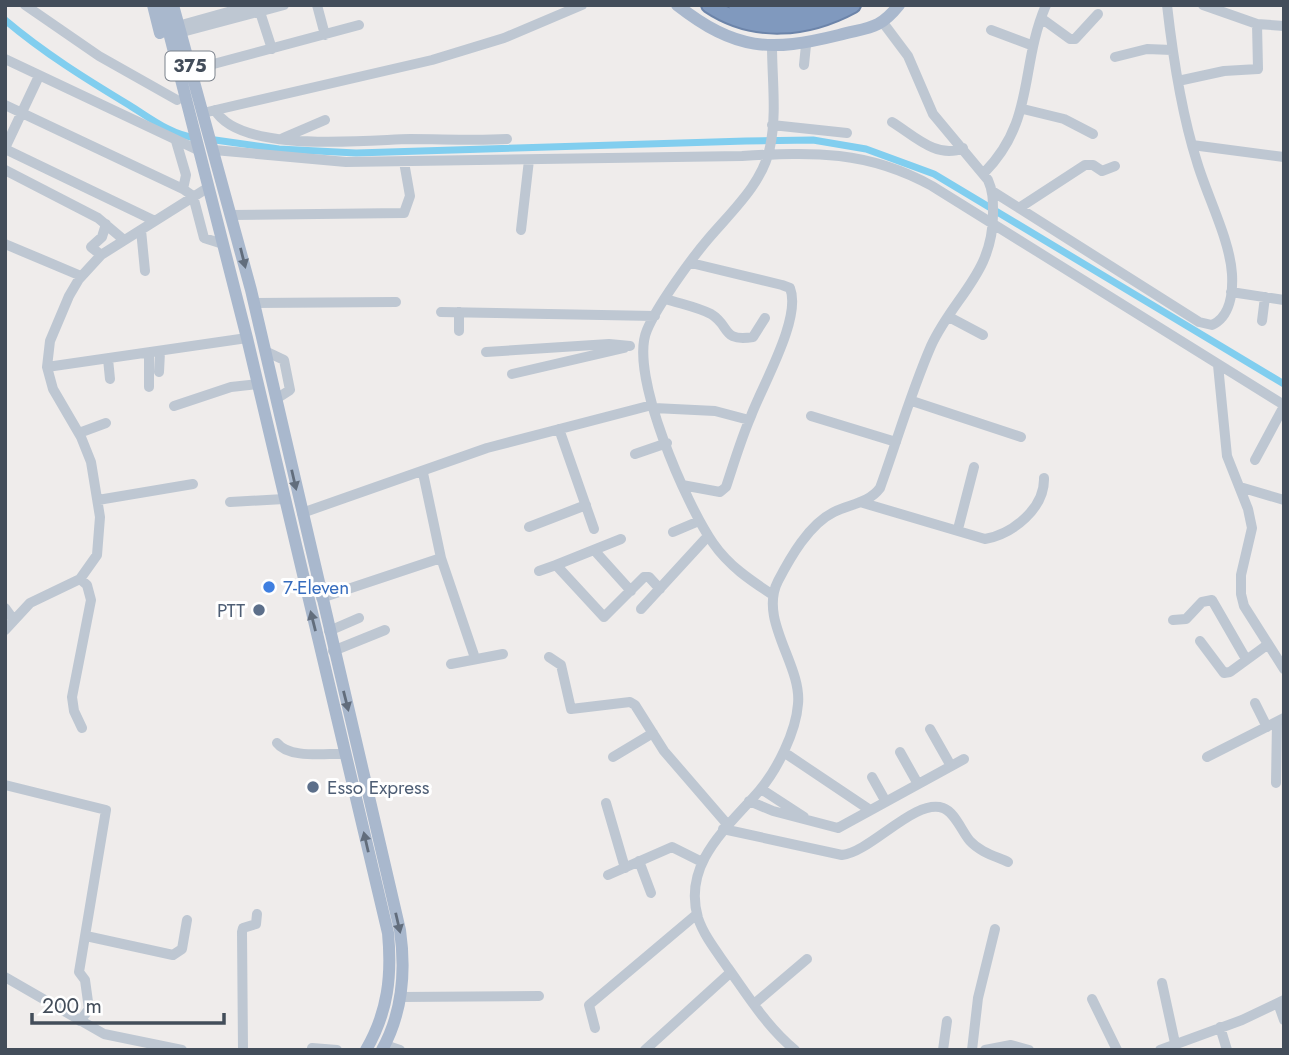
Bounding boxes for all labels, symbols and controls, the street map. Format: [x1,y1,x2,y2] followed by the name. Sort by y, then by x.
[166,52,214,80] road number: 375
[238,247,249,269] one-way arrow
[289,469,300,491] one-way arrow
[283,574,349,601] place label: 7-Eleven
[261,579,277,595] marker: 7-Eleven
[217,597,245,624] place label: PTT
[251,602,267,618] marker: PTT
[307,610,318,632] one-way arrow
[341,690,352,712] one-way arrow
[327,774,430,801] place label: Esso Express
[305,779,321,795] marker: Esso Express
[360,831,371,853] one-way arrow
[393,912,404,934] one-way arrow
[32,982,224,1026] scale bar
[42,991,102,1021] text: 200 m

